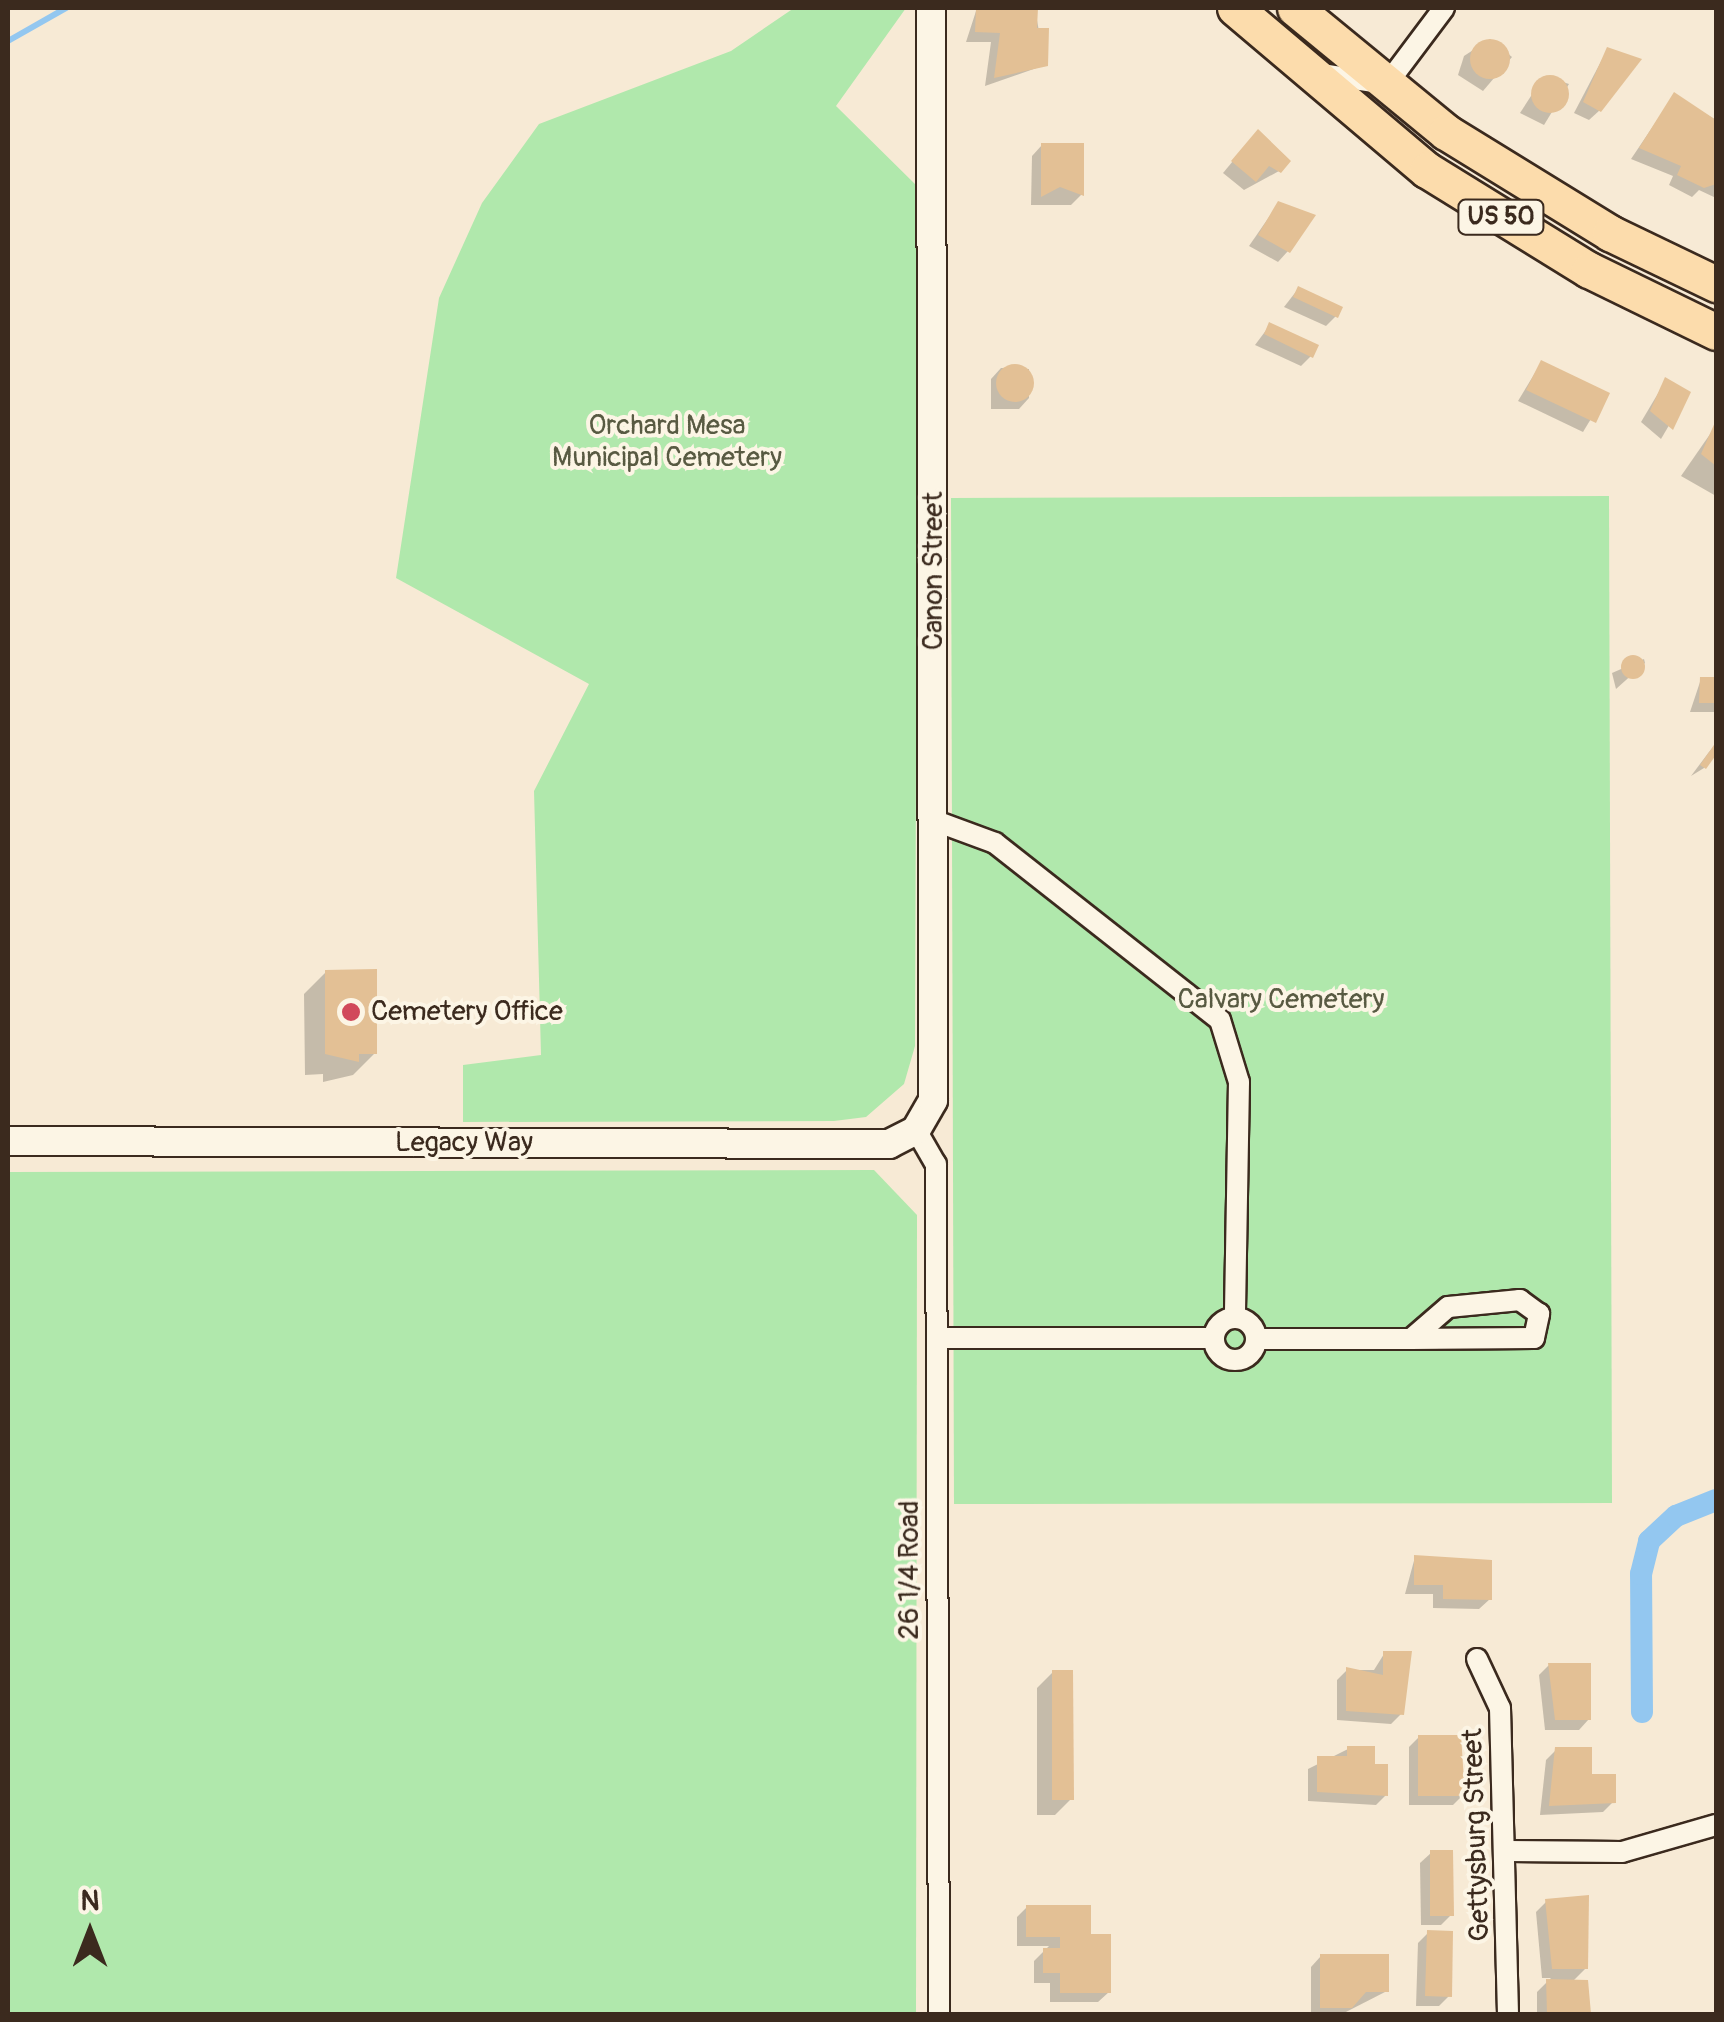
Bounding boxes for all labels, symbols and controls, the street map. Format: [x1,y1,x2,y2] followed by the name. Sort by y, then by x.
[1456,197,1546,237] road number: US 50
[552,409,782,475] park label: Orchard Mesa Municipal Cemetery
[917,492,951,650] street label: Canon Street
[1177,983,1385,1017] park label: Calvary Cemetery
[371,995,563,1029] place label: Cemetery Office
[340,1001,362,1023] marker: Cemetery Office
[395,1126,533,1160] street label: Legacy Way
[893,1500,927,1640] street label: 26 1/4 Road
[1456,1728,1498,1942] street label: Gettysburg Street
[40,1882,140,1982] north arrow
[81,1884,99,1919] text: N

